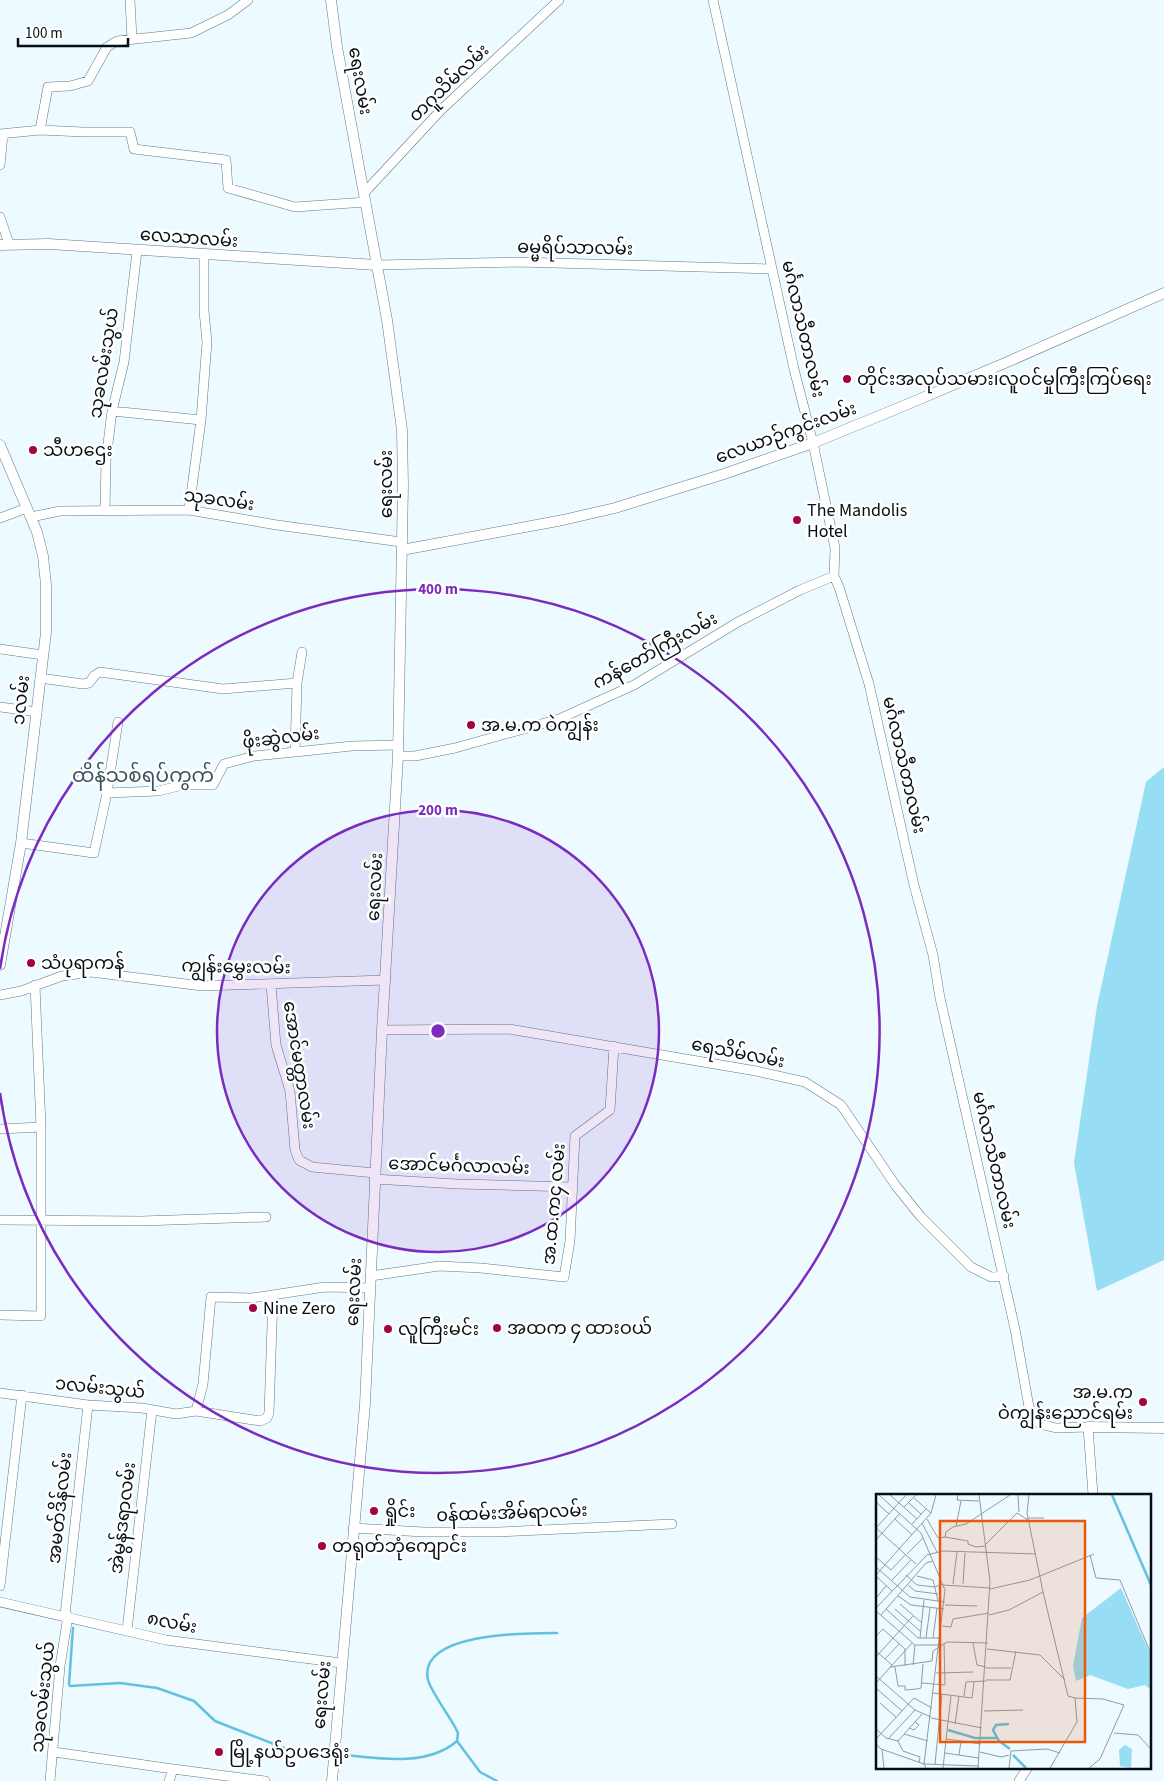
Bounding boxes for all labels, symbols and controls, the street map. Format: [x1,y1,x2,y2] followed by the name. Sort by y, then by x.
[18,15,128,47] scale bar
[25,23,63,44] text: 100 m
[402,37,496,129] street label: တဂူသိမ်လမ်း
[340,45,379,117] street label: ရေးလမ်း
[139,221,239,254] street label: လေသာလမ်း
[517,232,633,264] street label: ဓမ္မရိပ်သာလမ်း
[775,258,833,400] street label: မင်္ဂလာသီတာလမ်း
[82,306,127,420] street label: သုခလမ်းသွယ်
[857,365,1152,394] place label: တိုင်းအလုပ်သမား၊လူဝင်မှုကြီးကြပ်ရေး
[841,373,853,385] marker: တိုင်းအလုပ်သမား၊လူဝင်မှုကြီးကြပ်ရေး
[712,395,861,472] street label: လေယာဉ်ကွင်းလမ်း
[43,436,113,465] place label: သီဟဌေး
[27,444,39,456] marker: သီဟဌေး
[373,450,401,518] street label: ရေးလမ်း
[182,482,256,519] street label: သုခလမ်း
[807,498,907,544] place label: The Mandolis Hotel
[791,514,803,526] marker: The Mandolis Hotel
[418,579,458,600] text: 400 m
[587,605,723,697] street label: ကန်တော်ကြီးလမ်း
[5,674,36,726] street label: ၁လမ်း
[876,694,934,836] street label: မင်္ဂလာသီတာလမ်း
[481,712,599,742] place label: အ.မ.က ဝဲကျွန်း
[241,719,321,757] street label: ဖိုးဆွဲလမ်း
[465,719,477,731] marker: အ.မ.က ဝဲကျွန်း
[72,761,214,791] district label: ထိန်သစ်ရပ်ကွက်
[418,800,458,821] text: 200 m
[360,852,391,922] street label: ရေးလမ်း
[41,950,125,978] place label: သံပုရာကန်
[181,953,291,984] street label: ကျွန်းမွှေးလမ်း
[25,957,37,969] marker: သံပုရာကန်
[275,999,322,1131] street label: အောင်မတ္တာလမ်း
[429,1022,447,1040] centre of rings
[689,1030,787,1076] street label: ရေသိမ်လမ်း
[966,1089,1024,1231] street label: မင်္ဂလာသီတာလမ်း
[535,1142,574,1266] street label: အ.ထ.က၄ လမ်း
[388,1150,530,1181] street label: အောင်မင်္ဂလာလမ်း
[339,1257,370,1327] street label: ရေးလမ်း
[263,1296,336,1321] place label: Nine Zero
[247,1302,259,1314] marker: Nine Zero
[398,1315,479,1344] place label: လူကြီးမင်း
[507,1315,652,1343] place label: အထက ၄ ထားဝယ်
[491,1322,503,1334] marker: အထက ၄ ထားဝယ်
[382,1323,394,1335] marker: လူကြီးမင်း
[54,1370,146,1407] street label: ၁လမ်းသွယ်
[998,1380,1133,1430] place label: အ.မ.က ဝဲကျွန်းညောင်ရမ်း
[1137,1396,1149,1408] marker: အ.မ.က ဝဲကျွန်းညောင်ရမ်း
[40,1451,80,1565] street label: အမတ်ဒိန်လမ်း
[103,1461,144,1576] street label: အဲမွန်ဒရာလမ်း
[876,1494,1152,1768] inset map
[436,1496,588,1530] street label: ၀န်ထမ်းအိမ်ရာလမ်း
[384,1497,416,1526] place label: ရှိုင်း
[368,1505,380,1517] marker: ရှိုင်း
[332,1533,467,1561] place label: တရုတ်ဘုံကျောင်း
[316,1540,328,1552] marker: တရုတ်ဘုံကျောင်း
[145,1605,199,1640] street label: ၈လမ်း
[24,1640,63,1754] street label: သုခလမ်းသွယ်
[306,1660,339,1730] street label: ရေးလမ်း
[229,1738,349,1767] place label: မြို့နယ်ဥပဒေရုံး
[213,1746,225,1758] marker: မြို့နယ်ဥပဒေရုံး

